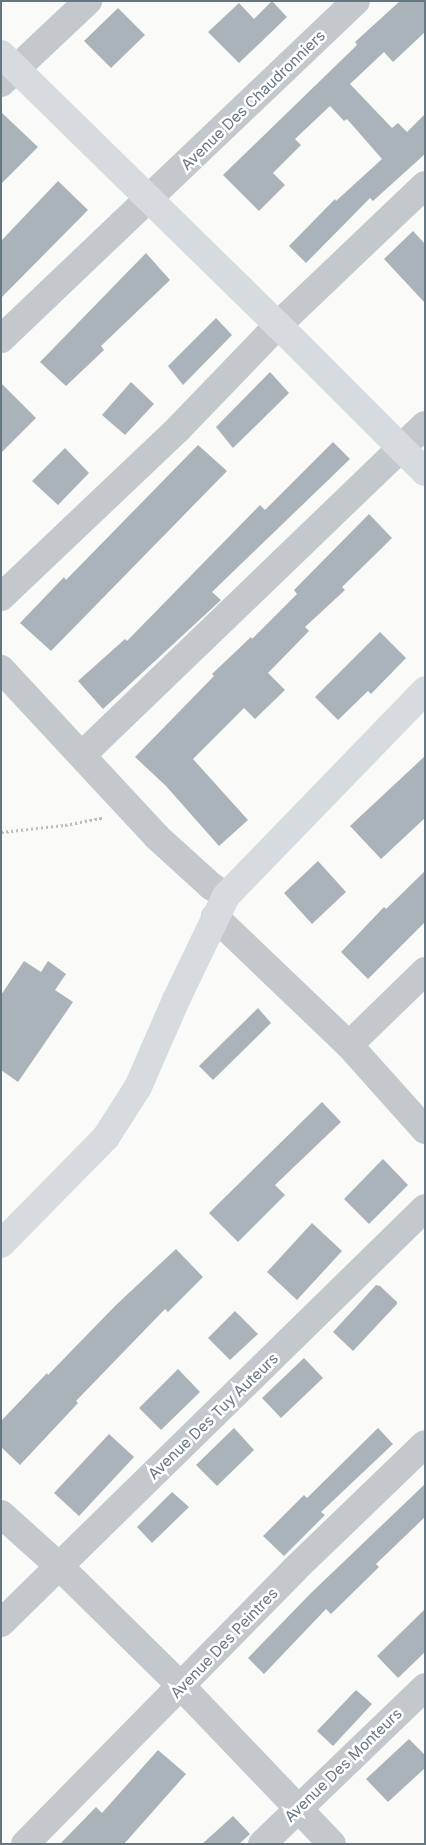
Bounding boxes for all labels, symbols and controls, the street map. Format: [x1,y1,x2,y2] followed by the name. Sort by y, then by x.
[177,26,329,174] street label: Avenue Des Chaudronniers
[144,1349,282,1483] street label: Avenue Des Tuy Auteurs
[167,1584,281,1702] street label: Avenue Des Peintres
[281,1704,405,1826] street label: Avenue Des Monteurs

